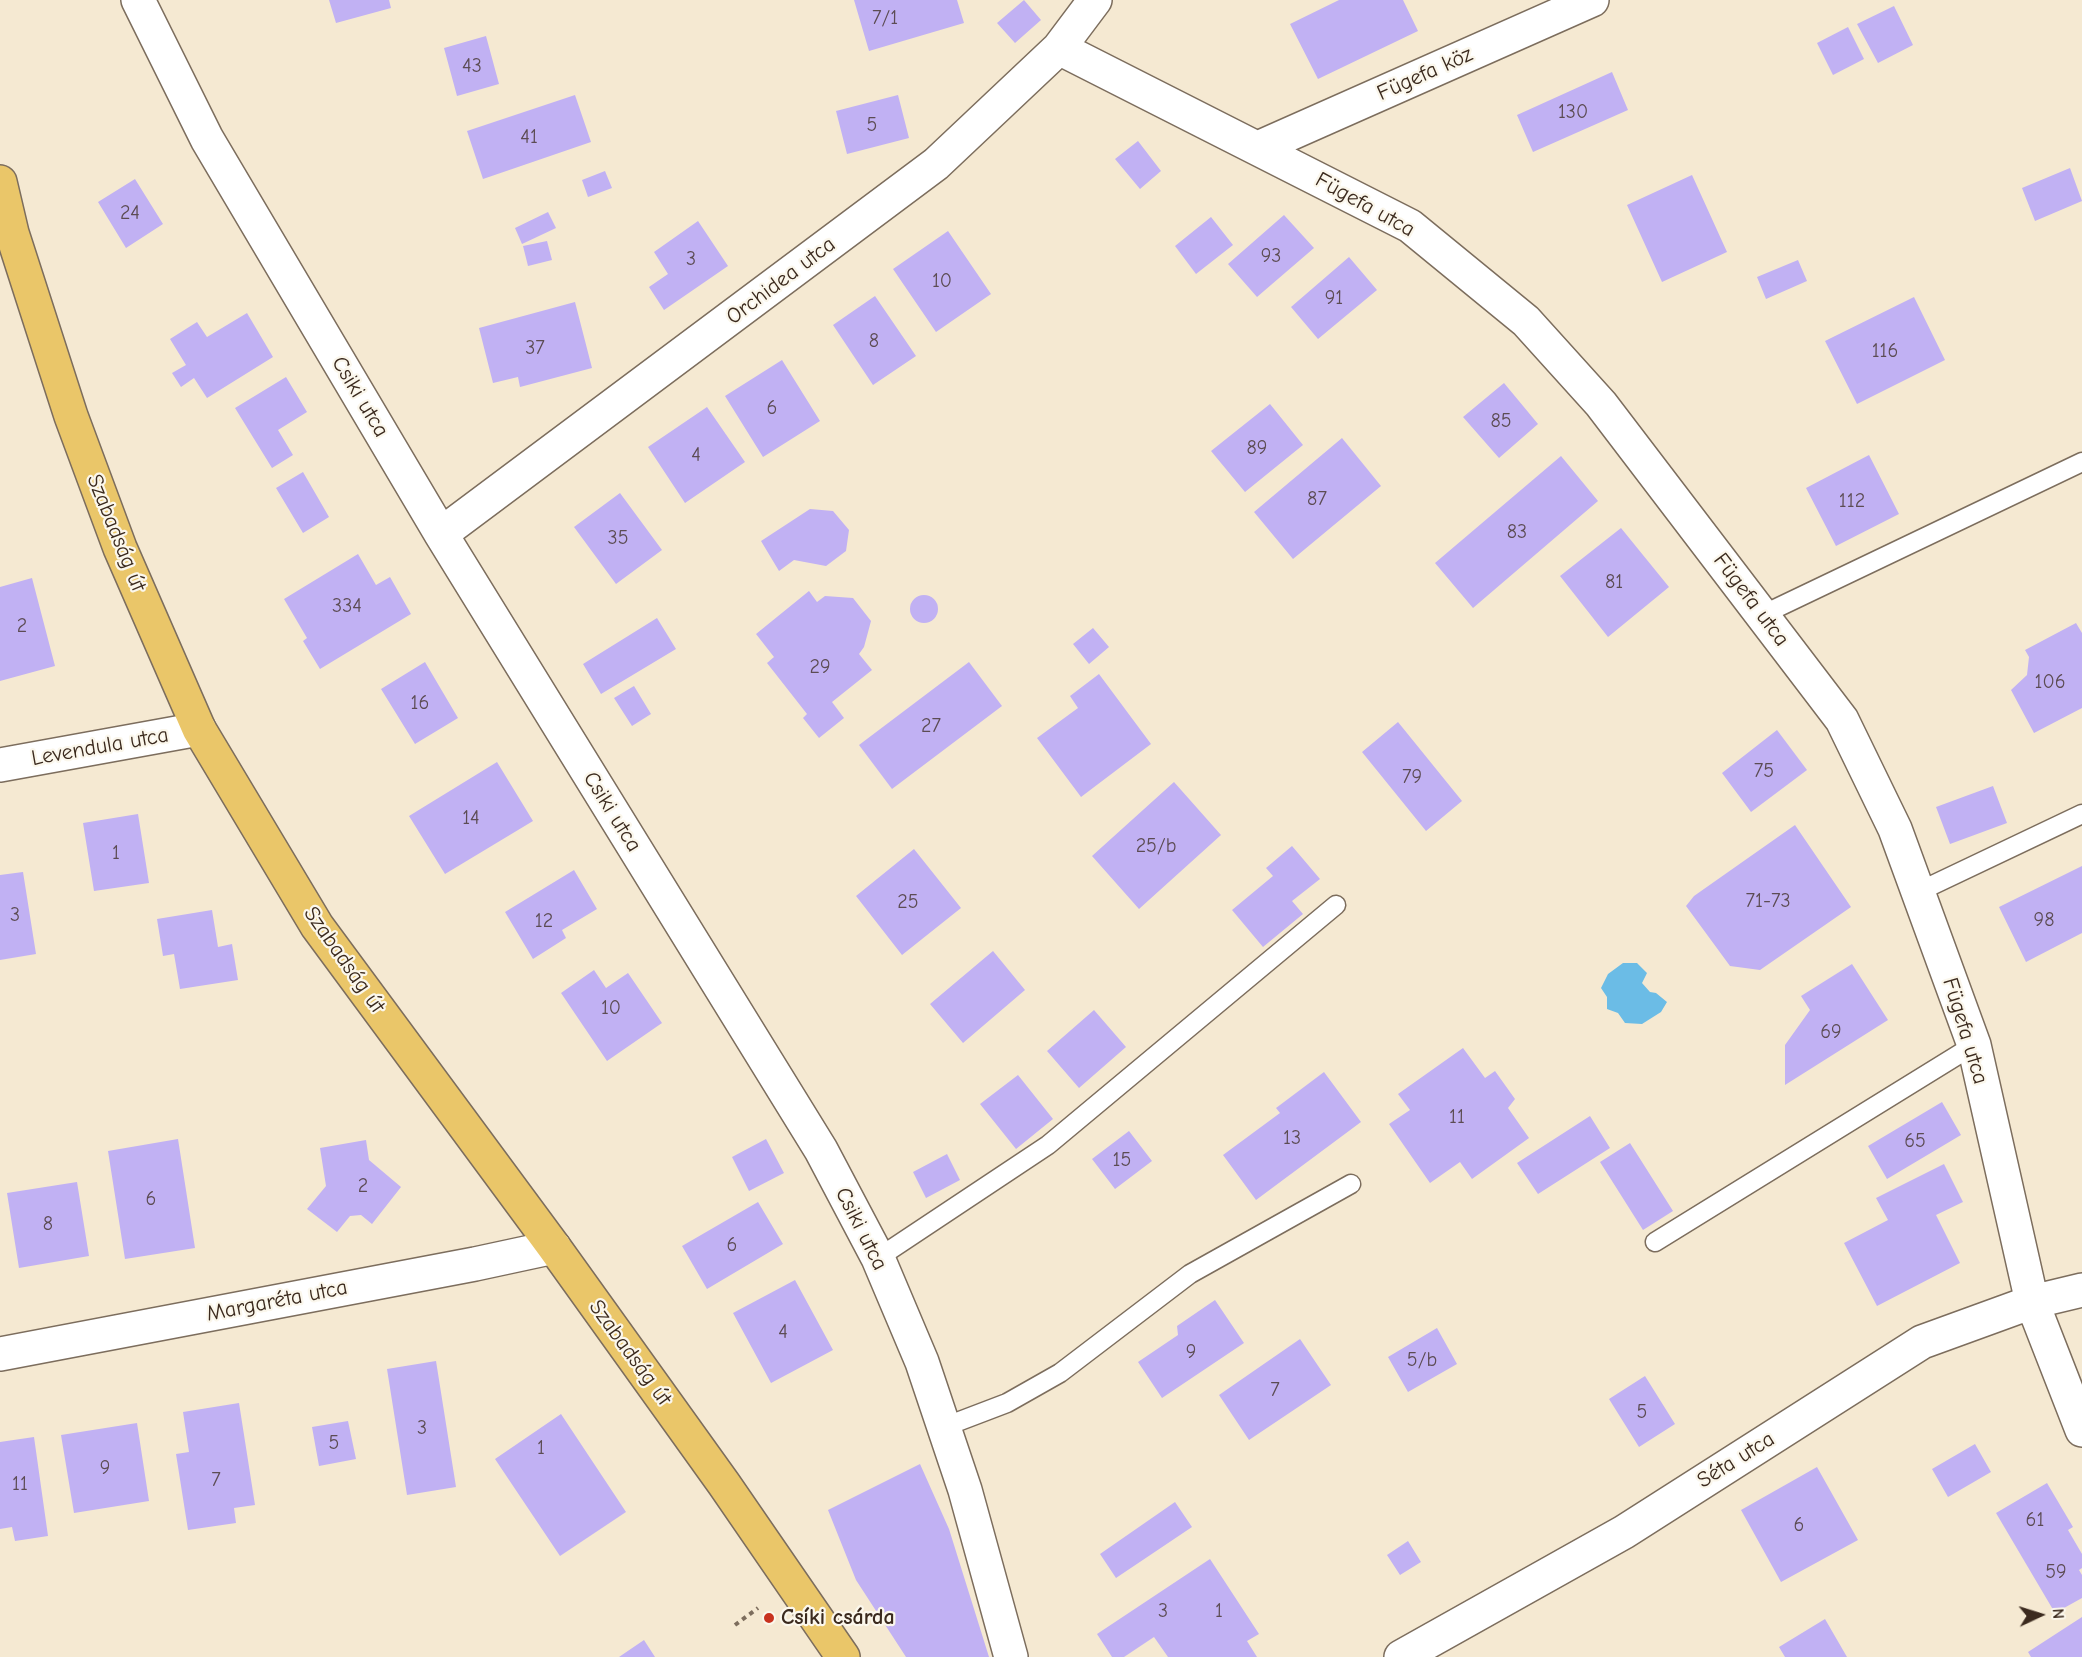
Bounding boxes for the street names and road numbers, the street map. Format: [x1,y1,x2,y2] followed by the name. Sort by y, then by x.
[1373,41,1477,107] street label: Fügefa köz
[1311,167,1419,243] street label: Fügefa utca
[721,231,841,331] street label: Orchidea utca
[326,352,394,442] street label: Csiki utca
[80,470,152,596] street label: Szabadság út
[1707,548,1795,652] street label: Fügefa utca
[29,722,171,772] street label: Levendula utca
[577,767,647,857] street label: Csiki utca
[298,902,390,1018] street label: Szabadság út
[1936,975,1994,1087] street label: Fügefa utca
[829,1183,893,1275] street label: Csiki utca
[204,1274,350,1328] street label: Margaréta utca
[583,1295,677,1411] street label: Szabadság út
[1692,1426,1780,1494] street label: Séta utca

